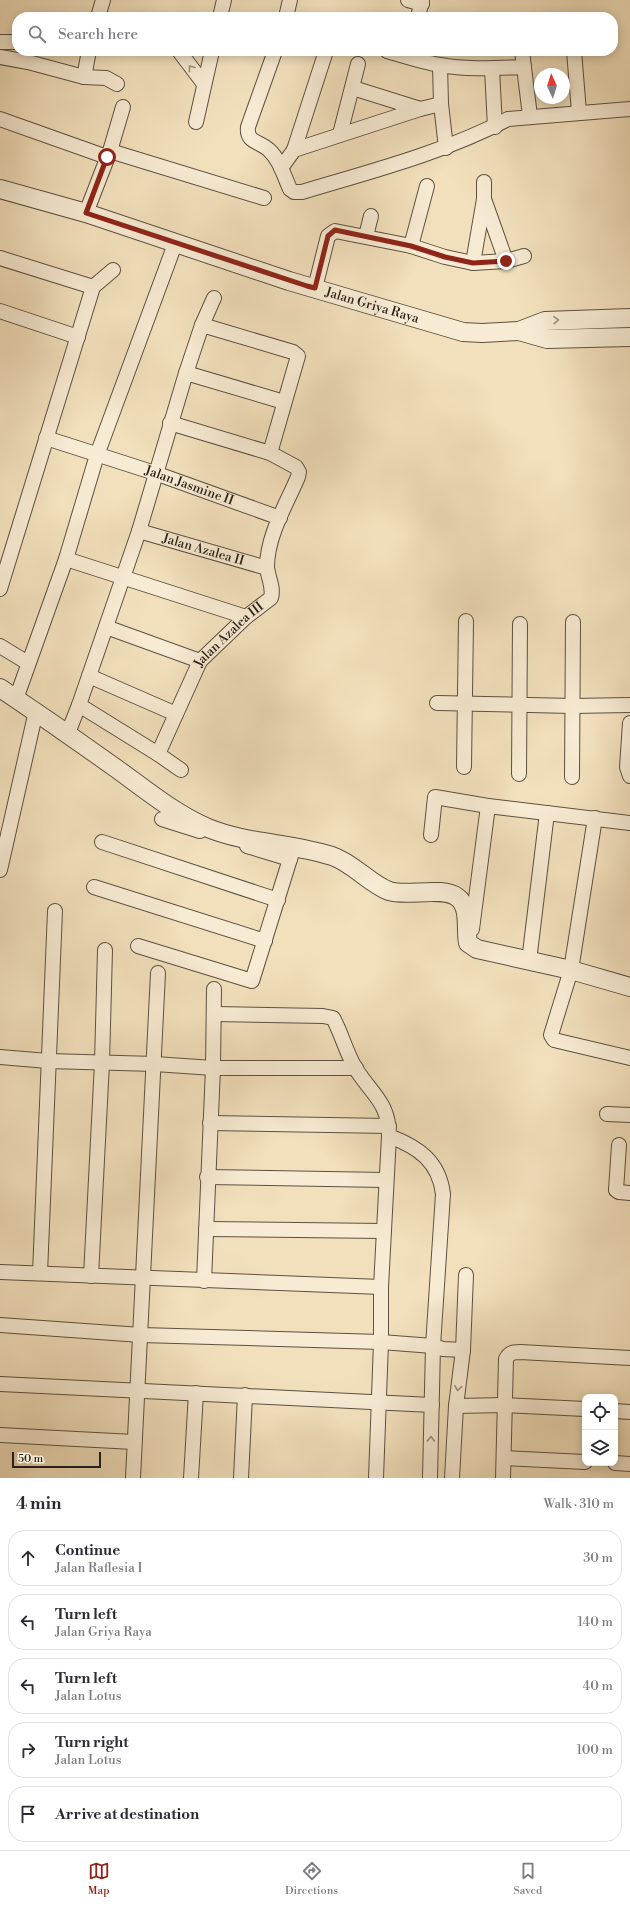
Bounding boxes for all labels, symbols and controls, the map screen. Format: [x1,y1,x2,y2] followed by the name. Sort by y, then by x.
[12,12,618,56] search box
[26,23,48,45] icon: search
[58,25,138,44] text: Search here
[189,65,196,72] one-way arrow
[534,68,570,104] north arrow
[98,148,116,166] route start
[497,252,515,270] route end
[322,284,421,327] street label: Jalan Griya Raya
[553,316,559,325] one-way arrow
[142,462,236,509] street label: Jalan Jasmine II
[160,530,246,569] street label: Jalan Azalea II
[190,599,267,670] street label: Jalan Azalea III
[454,1385,463,1391] one-way arrow
[582,1394,618,1466] map controls
[582,1394,618,1430] button: locate
[582,1430,618,1466] button: layers
[427,1436,435,1442] one-way arrow
[12,1450,101,1469] scale bar
[18,1452,43,1466] text: 50 m
[16,1493,61,1515] text: 4 min
[544,1496,614,1512] text: Walk · 310 m
[55,1541,120,1560] text: Continue
[17,1547,39,1569] icon: ahead
[583,1550,613,1566] text: 30 m
[55,1560,142,1576] text: Jalan Raflesia I
[55,1605,117,1624] text: Turn left
[17,1611,39,1633] icon: left
[577,1614,613,1630] text: 140 m
[55,1624,152,1640] text: Jalan Griya Raya
[55,1669,117,1688] text: Turn left
[17,1675,39,1697] icon: left
[583,1678,613,1694] text: 40 m
[55,1688,121,1704] text: Jalan Lotus
[55,1733,129,1752] text: Turn right
[17,1739,39,1761] icon: right
[577,1742,613,1758] text: 100 m
[55,1752,121,1768] text: Jalan Lotus
[17,1803,39,1825] icon: arrive
[55,1805,199,1824] text: Arrive at destination
[88,1860,110,1898] tab: Map
[285,1860,338,1898] tab: Directions
[513,1860,542,1898] tab: Saved

